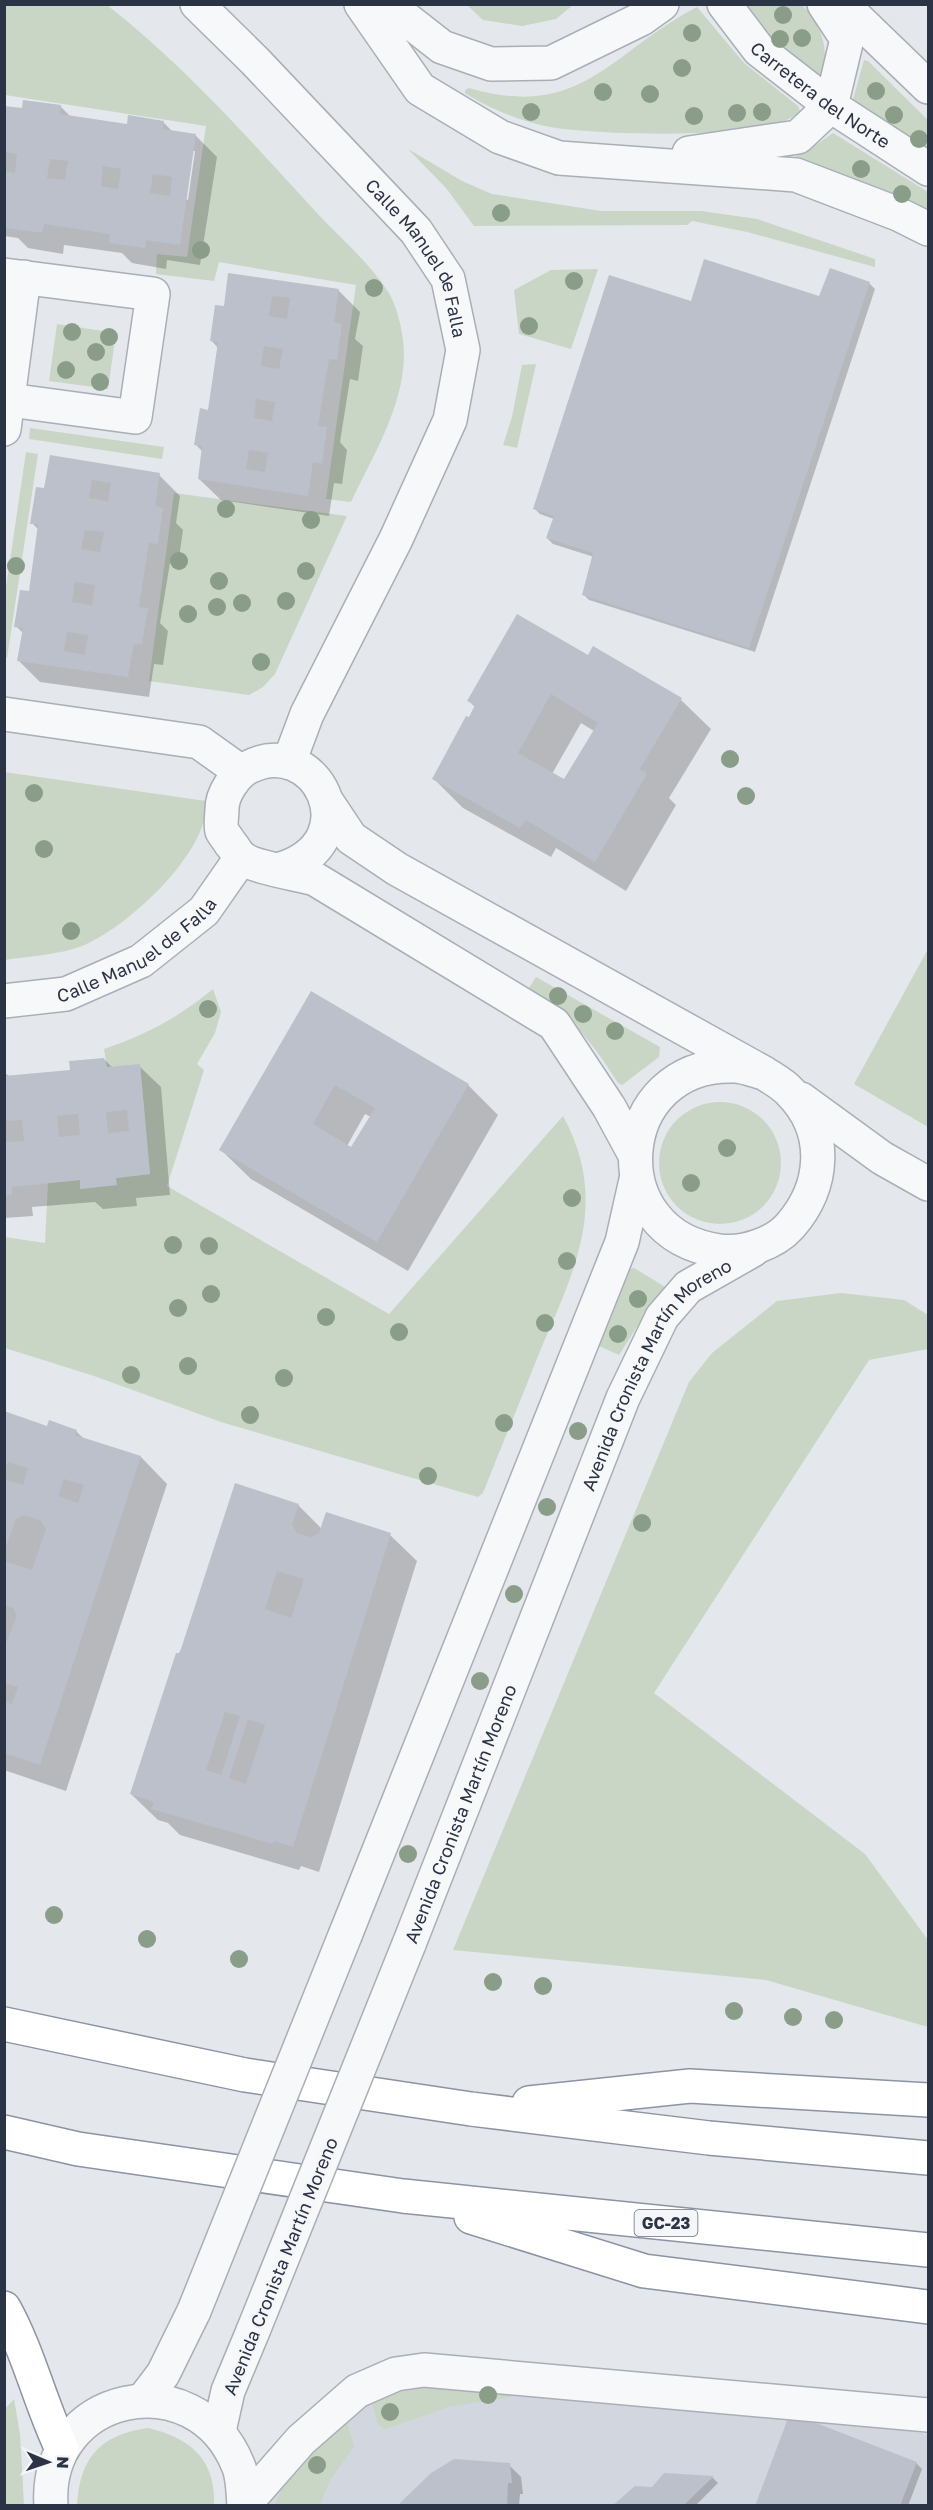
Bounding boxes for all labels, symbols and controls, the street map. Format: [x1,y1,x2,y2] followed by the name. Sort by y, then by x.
[746,37,895,153] street label: Carretera del Norte
[361,174,471,340] street label: Calle Manuel de Falla
[56,893,221,1006] street label: Calle Manuel de Falla
[577,1254,735,1494] street label: Avenida Cronista Martín Moreno
[399,1681,521,1946] street label: Avenida Cronista Martín Moreno
[218,2134,342,2398] street label: Avenida Cronista Martín Moreno
[634,2210,698,2236] road number: GC-23
[18,2432,78,2492] north arrow
[53,2456,73,2469] text: N

